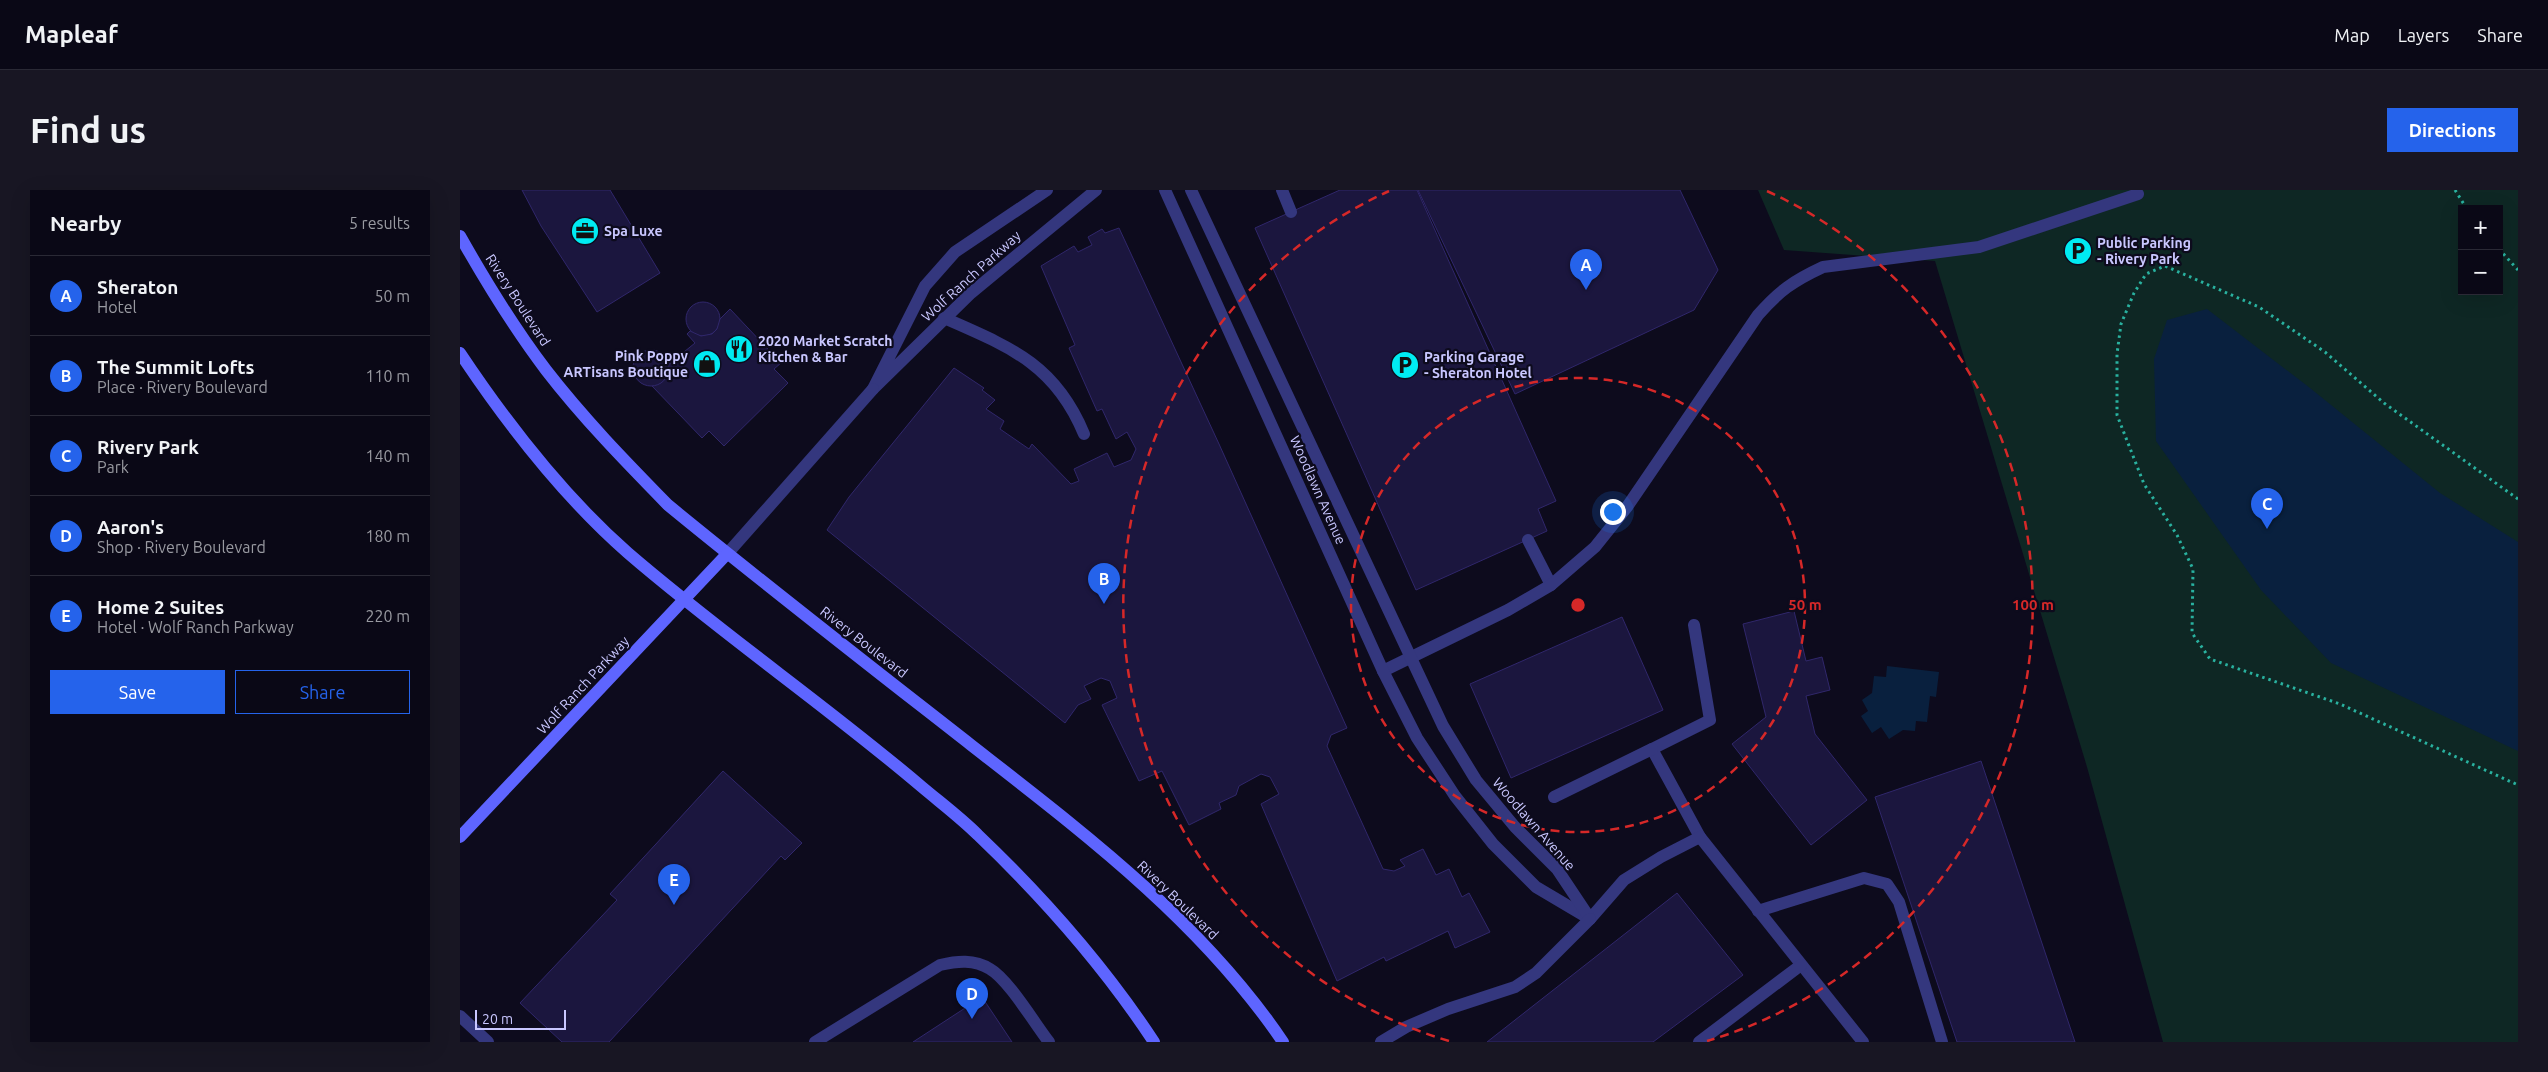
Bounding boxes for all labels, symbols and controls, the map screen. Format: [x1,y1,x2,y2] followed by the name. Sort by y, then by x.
[25,21,118,48] text: Mapleaf
[2334,25,2370,45] text: Map
[2398,25,2449,45] text: Layers
[2477,25,2523,45] text: Share
[2387,108,2518,152] button: Directions
[30,110,146,150] text: Find us
[2458,205,2503,295] map controls
[2458,205,2503,250] button: +
[50,211,121,235] text: Nearby
[349,214,410,232] text: 5 results
[570,216,600,246] office icon: Spa Luxe
[604,223,663,239] place label: Spa Luxe
[918,227,1024,325] street label: Wolf Ranch Parkway
[2097,235,2191,267] place label: Public Parking - Rivery Park
[2063,236,2093,266] parking icon: Public Parking - Rivery Park
[1570,249,1602,290] pin: A
[2458,250,2503,295] button: −
[482,251,554,349] street label: Rivery Boulevard
[97,276,178,298] text: Sheraton
[60,287,72,305] text: A
[374,287,410,305] text: 50 m
[97,298,137,316] text: Hotel
[758,333,893,365] place label: 2020 Market Scratch Kitchen & Bar
[724,334,754,364] restaurant icon: 2020 Market Scratch Kitchen & Bar
[564,348,689,380] place label: Pink Poppy ARTisans Boutique
[692,349,722,379] shop icon: Pink Poppy ARTisans Boutique
[1424,349,1532,381] place label: Parking Garage - Sheraton Hotel
[1390,350,1420,380] parking icon: Parking Garage - Sheraton Hotel
[97,356,254,378] text: The Summit Lofts
[61,367,71,385] text: B
[365,367,410,385] text: 110 m
[97,378,268,396] text: Place · Rivery Boulevard
[1287,433,1349,547] street label: Woodlawn Avenue
[97,436,199,458] text: Rivery Park
[61,447,71,465] text: C
[365,447,410,465] text: 140 m
[97,458,129,476] text: Park
[2251,488,2283,529] pin: C
[1600,499,1626,525] your location
[97,516,164,538] text: Aaron's
[60,527,72,545] text: D
[365,527,410,545] text: 180 m
[97,538,266,556] text: Shop · Rivery Boulevard
[1088,563,1120,604] pin: B
[97,596,224,618] text: Home 2 Suites
[1569,596,1587,614] centre of rings
[1788,596,1822,613] text: 50 m
[2012,596,2054,613] text: 100 m
[817,603,911,681] street label: Rivery Boulevard
[61,607,71,625] text: E
[365,607,410,625] text: 220 m
[97,618,294,636] text: Hotel · Wolf Ranch Parkway
[534,633,632,737] street label: Wolf Ranch Parkway
[50,670,225,714] button: Save
[235,670,410,714] button: Share
[1489,774,1579,874] street label: Woodlawn Avenue
[1134,857,1222,943] street label: Rivery Boulevard
[658,864,690,905] pin: E
[956,978,988,1019] pin: D
[475,1007,566,1030] scale bar
[482,1011,513,1027] text: 20 m

